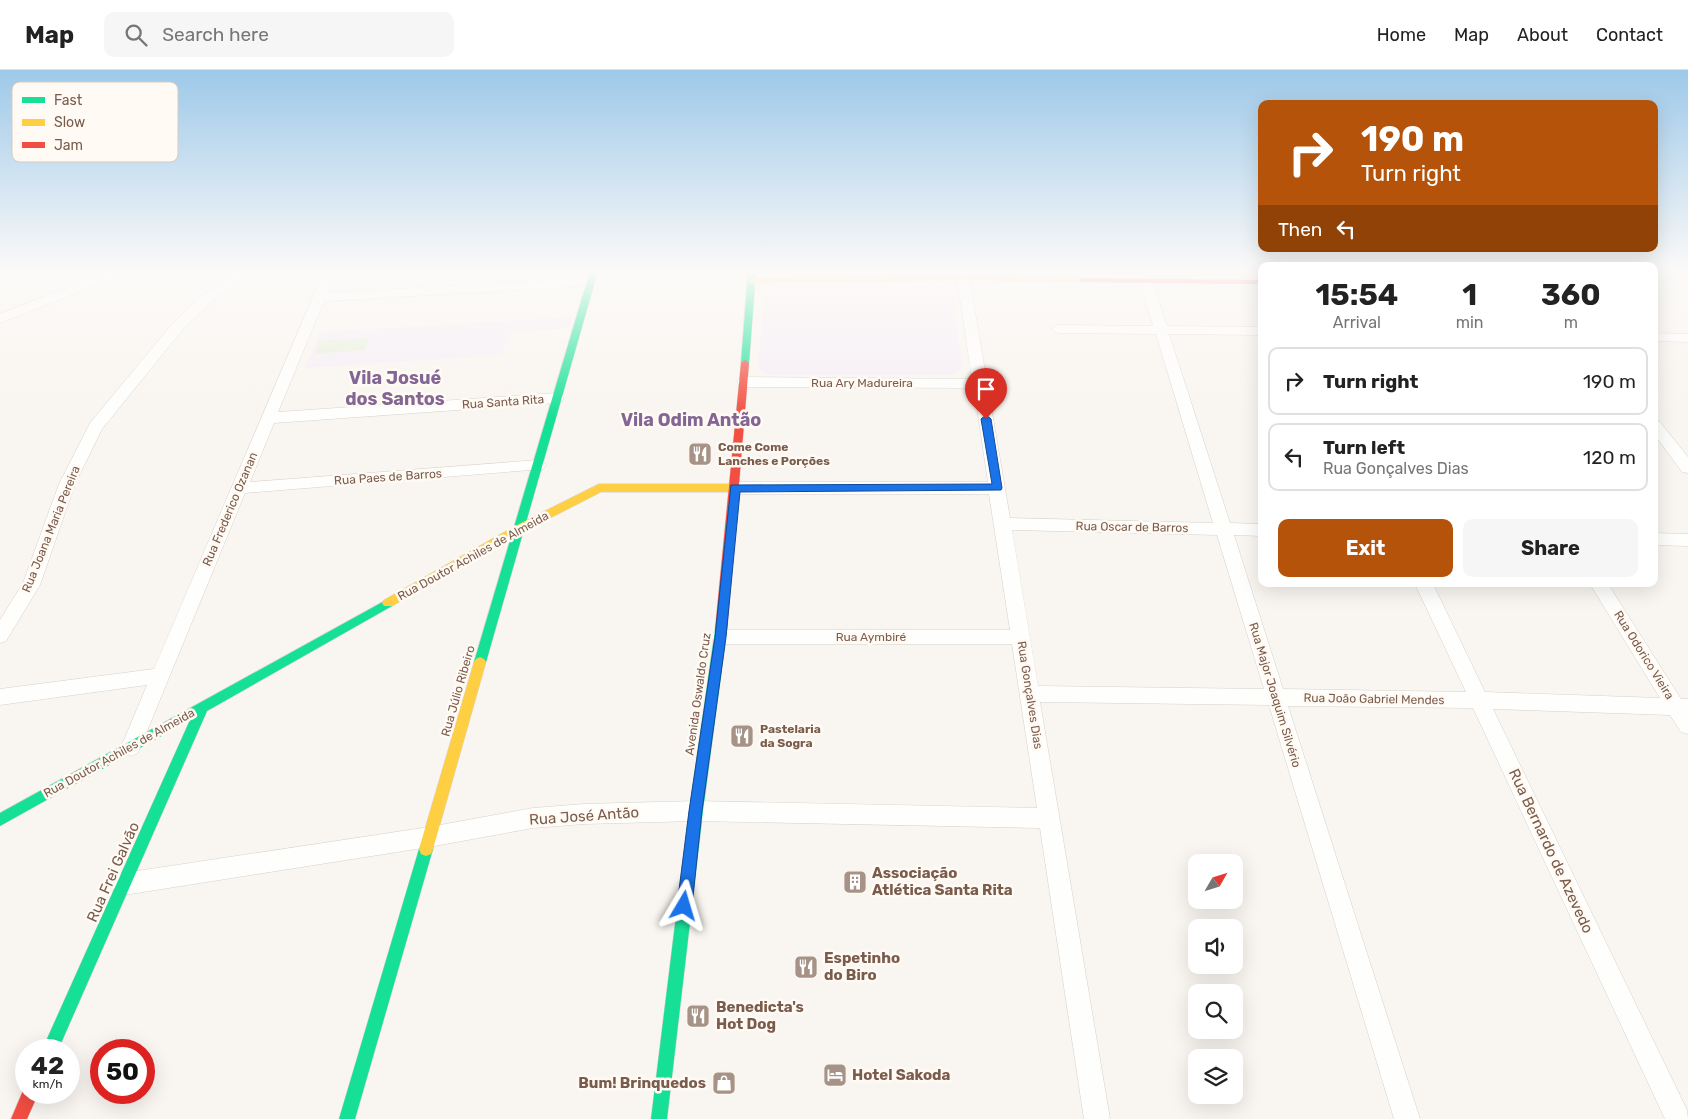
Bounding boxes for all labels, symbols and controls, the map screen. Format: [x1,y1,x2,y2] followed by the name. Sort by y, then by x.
[104,12,454,57] search box
[25,21,74,49] text: Map
[122,21,150,49] icon: search
[162,23,269,46] text: Search here
[1377,24,1426,46] text: Home
[1454,24,1489,46] text: Map
[1517,24,1568,46] text: About
[1596,24,1663,46] text: Contact
[12,82,178,162] legend
[54,92,83,109] text: Fast
[54,114,85,131] text: Slow
[1361,118,1464,160] text: 190 m
[1278,120,1343,185] icon: right
[54,137,83,154] text: Jam
[1361,160,1461,187] text: Turn right
[1332,215,1360,243] icon: left
[1278,218,1322,241] text: Then
[1315,277,1398,313] text: 15:54
[1462,277,1477,313] text: 1
[1541,277,1601,313] text: 360
[1333,313,1381,332] text: Arrival
[1456,313,1484,332] text: min
[1564,313,1578,332] text: m
[345,367,445,410] district label: Vila Josué dos Santos
[1280,367,1308,395] icon: right
[965,368,1007,419] pin
[1323,370,1418,393] text: Turn right
[1583,370,1636,393] text: 190 m
[972,375,1000,403] icon: arrive
[811,376,913,390] street label: Rua Ary Madureira
[461,392,545,412] street label: Rua Santa Rita
[621,409,761,431] district label: Vila Odim Antão
[1323,436,1405,459] text: Turn left
[718,440,830,468] place label: Come Come Lanches e Porções
[687,441,713,467] restaurant icon: Come Come Lanches e Porções
[1280,443,1308,471] icon: left
[1583,446,1636,469] text: 120 m
[200,450,260,568] street label: Rua Frederico Ozanan
[1323,459,1469,478] text: Rua Gonçalves Dias
[19,464,83,594] street label: Rua Joana Maria Pereira
[334,466,442,488] street label: Rua Paes de Barros
[395,509,551,603] street label: Rua Doutor Achiles de Almeida
[1075,519,1189,535] street label: Rua Oscar de Barros
[1278,519,1453,577] button: Exit
[1463,519,1638,577] button: Share
[1611,608,1677,702] street label: Rua Odorico Vieira
[1246,621,1304,769] street label: Rua Major Joaquim Silvério
[836,630,907,644] street label: Rua Aymbiré
[682,632,714,756] street label: Avenida Oswaldo Cruz
[1015,640,1045,750] street label: Rua Gonçalves Dias
[438,644,478,738] street label: Rua Júlio Ribeiro
[1303,691,1445,707] street label: Rua João Gabriel Mendes
[41,706,197,800] street label: Rua Doutor Achiles de Almeida
[760,722,821,750] place label: Pastelaria da Sogra
[729,723,755,749] restaurant icon: Pastelaria da Sogra
[1505,766,1597,936] street label: Rua Bernardo de Azevedo
[528,803,640,829] street label: Rua José Antão
[83,819,143,925] street label: Rua Frei Galvão
[1188,854,1242,909] north arrow
[1188,854,1243,1104] map controls
[872,864,1013,899] place label: Associação Atlética Santa Rita
[842,869,868,895] building icon: Associação Atlética Santa Rita
[657,879,709,931] position arrow
[1188,919,1243,974] button: sound
[824,949,900,984] place label: Espetinho do Biro
[793,954,819,980] restaurant icon: Espetinho do Biro
[1188,984,1243,1039] button: search
[716,998,804,1033] place label: Benedicta's Hot Dog
[685,1003,711,1029] restaurant icon: Benedicta's Hot Dog
[90,1039,155,1104] speed limit sign: 50
[1188,1049,1243,1104] button: layers
[31,1051,64,1080] text: 42
[822,1062,848,1088] hotel icon: Hotel Sakoda
[852,1066,951,1084] place label: Hotel Sakoda
[711,1070,737,1096] shop icon: Bum! Brinquedos
[578,1074,706,1092] place label: Bum! Brinquedos
[33,1077,62,1091] text: km/h

